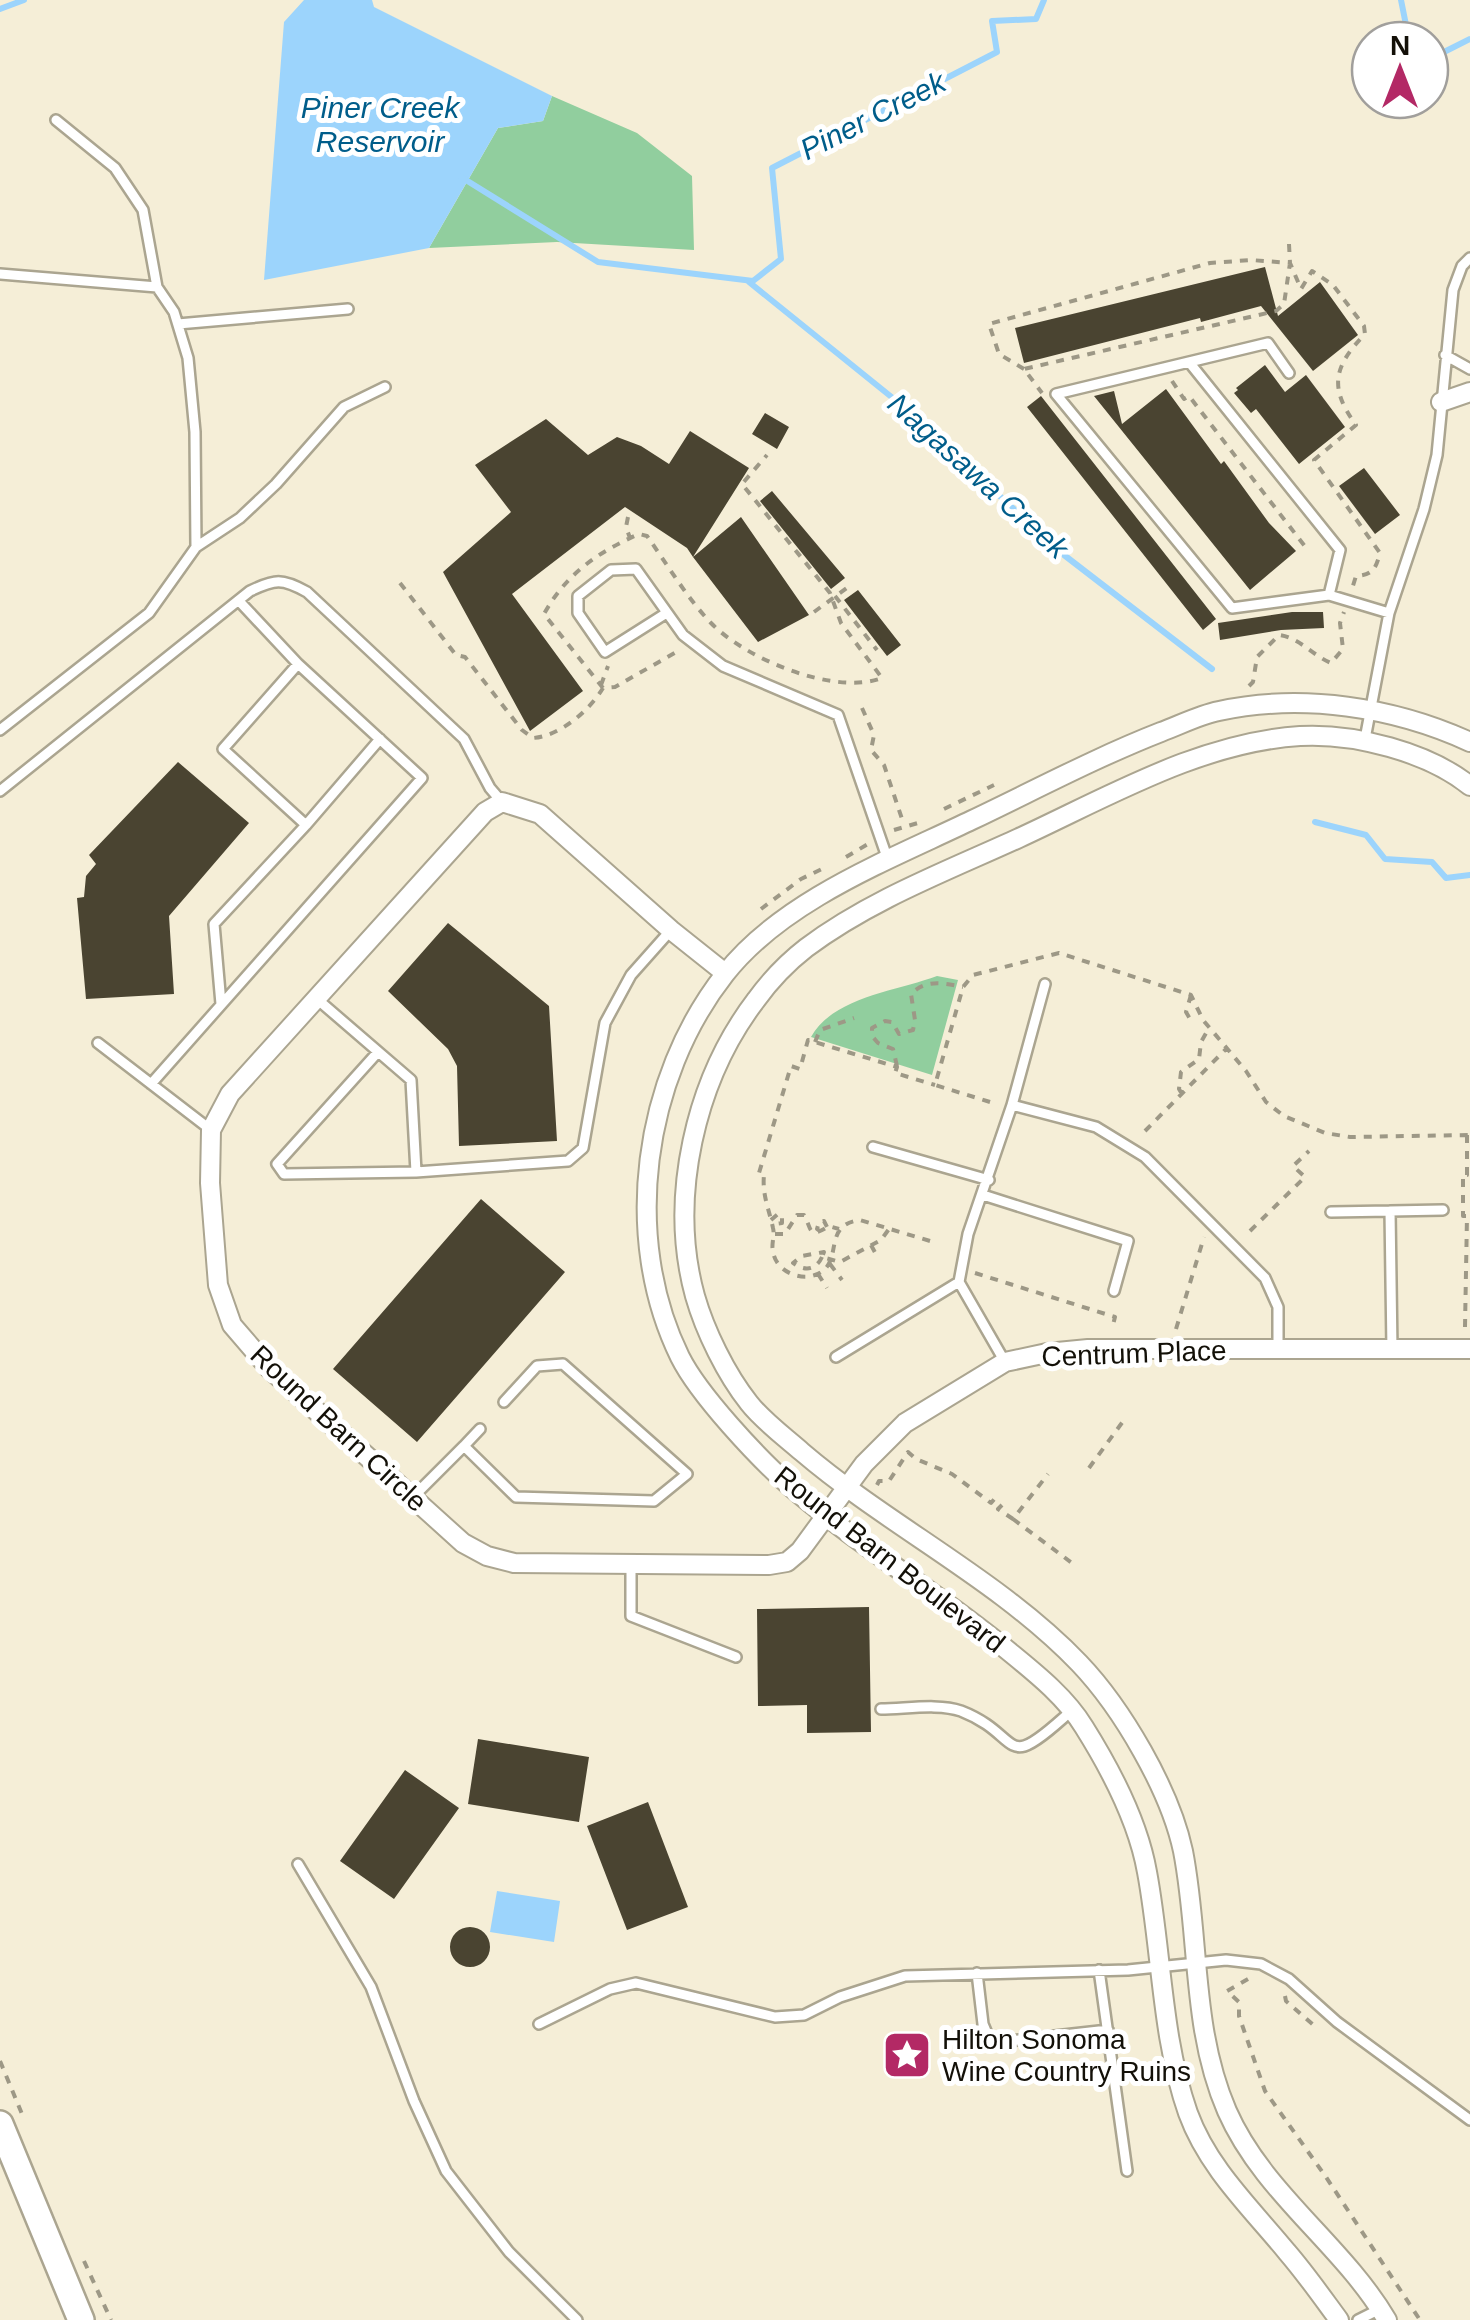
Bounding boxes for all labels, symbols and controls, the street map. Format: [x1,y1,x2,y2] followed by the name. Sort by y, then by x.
[1350,20,1450,120] north arrow
[1390,30,1410,61] text: N
[795,64,953,166] water label: Piner Creek
[301,91,461,158] water label: Piner Creek Reservoir
[882,386,1076,566] water label: Nagasawa Creek
[1041,1335,1227,1372] street label: Centrum Place
[244,1339,433,1518] street label: Round Barn Circle
[769,1460,1011,1659] street label: Round Barn Boulevard
[942,2024,1191,2087] place label: Hilton Sonoma Wine Country Ruins
[881,2029,933,2081] place icon: Hilton Sonoma Wine Country Ruins

